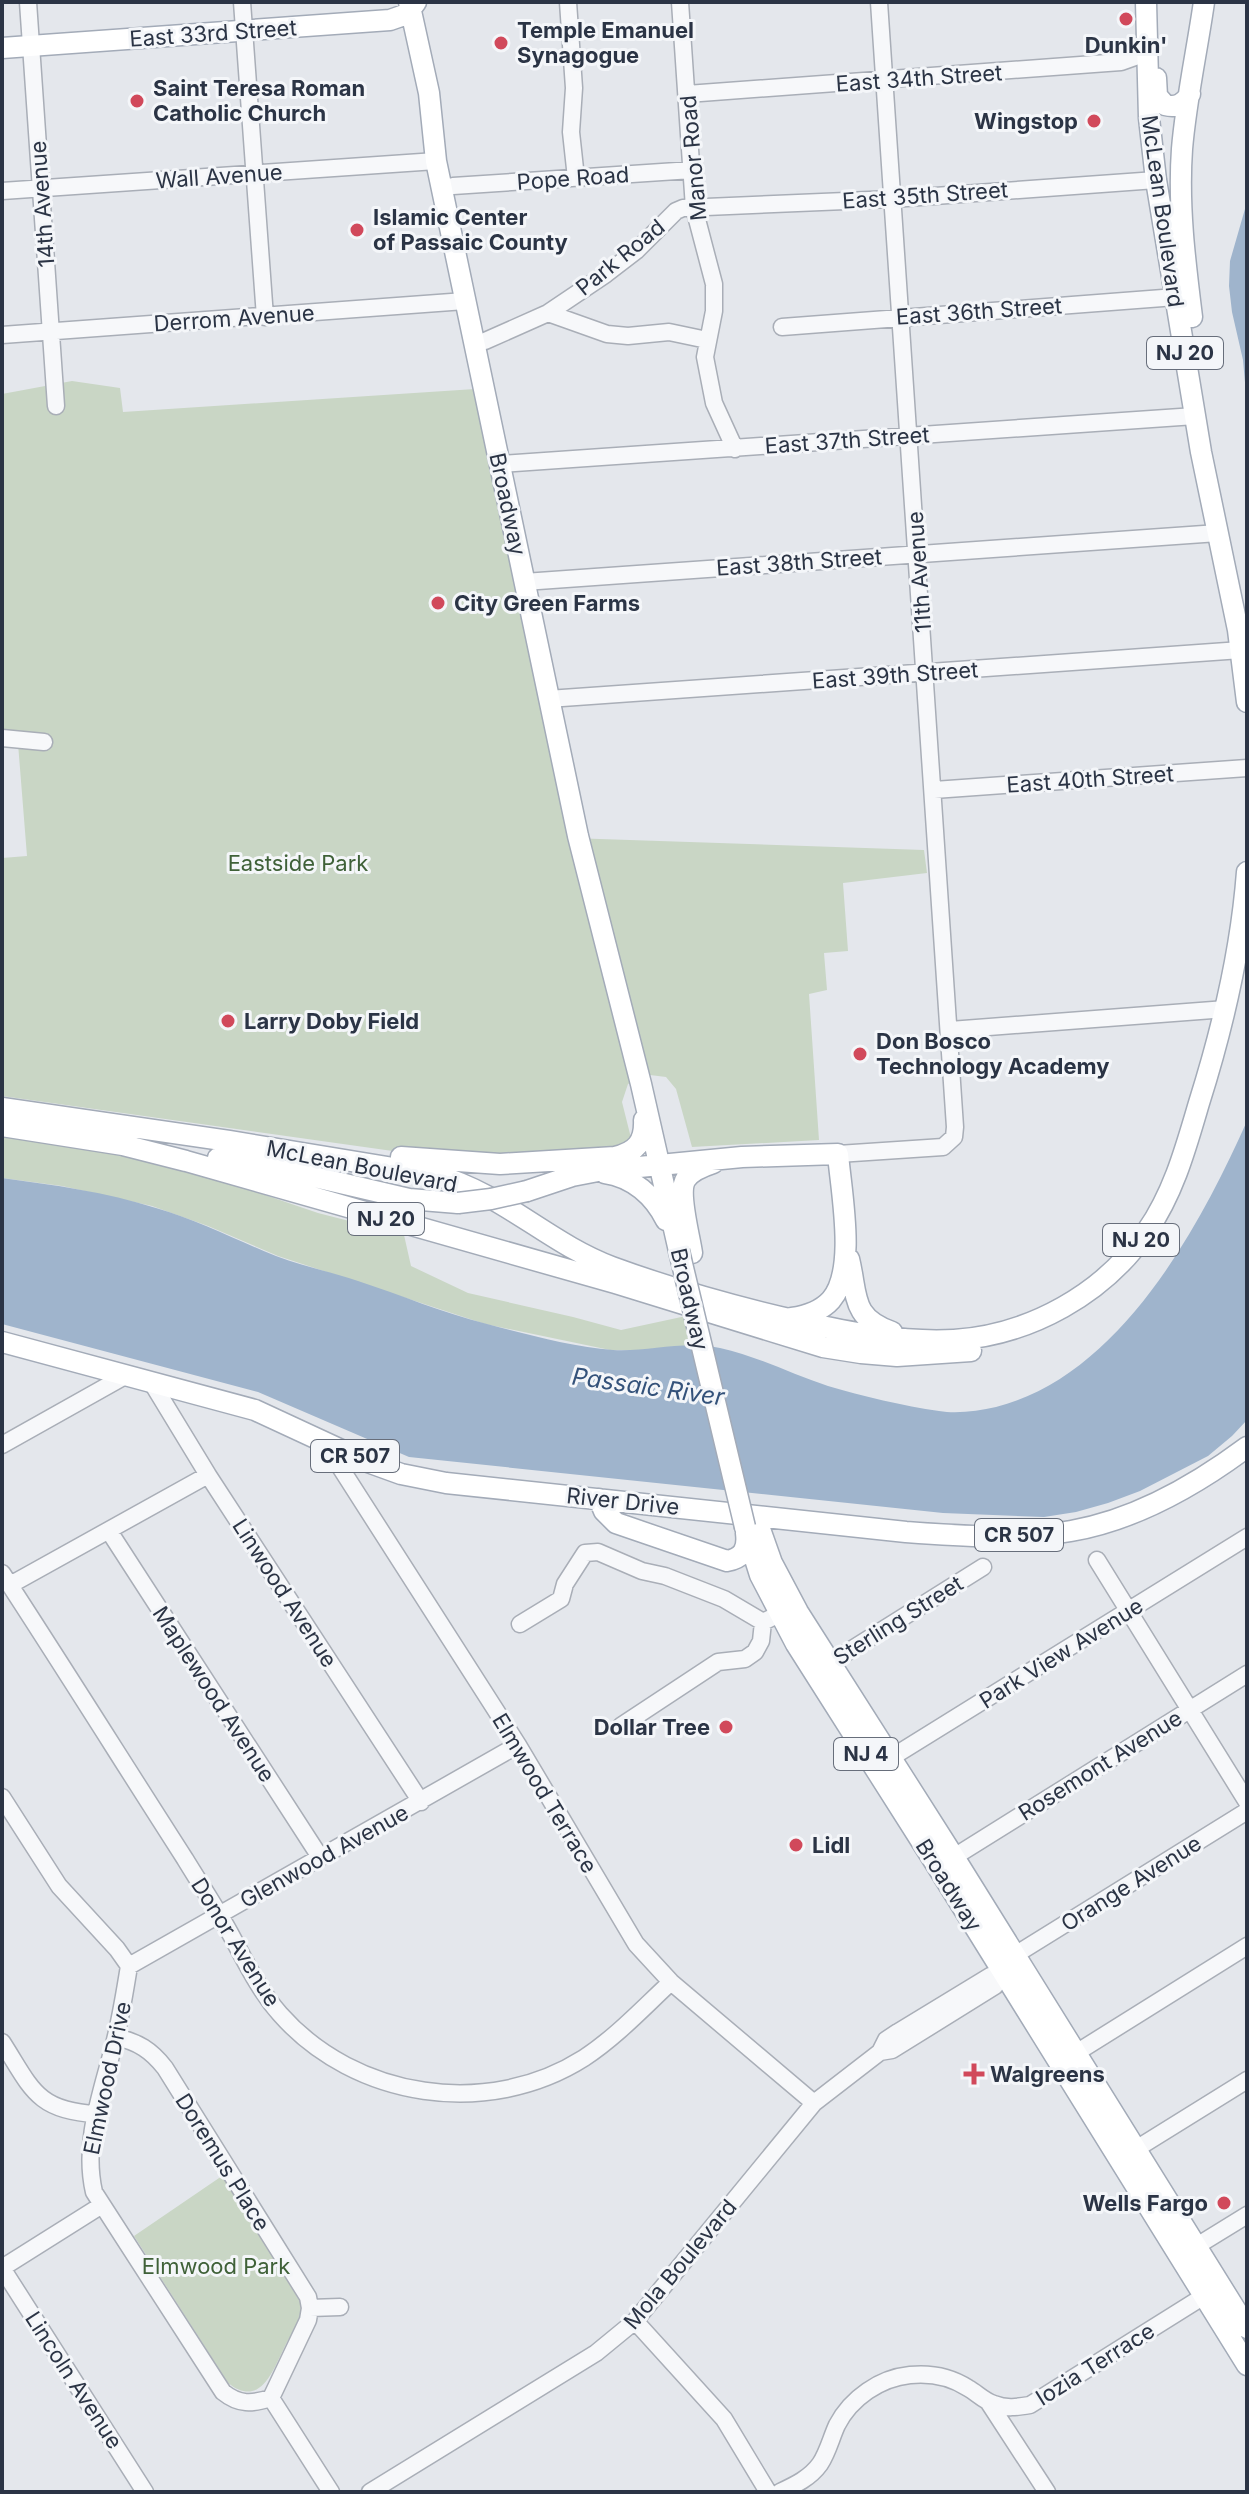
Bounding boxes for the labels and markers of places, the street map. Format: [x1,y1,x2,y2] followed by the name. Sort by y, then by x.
[1117,10,1135,28] marker: Dunkin'
[517,17,694,68] place label: Temple Emanuel Synagogue
[1085,32,1167,58] place label: Dunkin'
[492,34,510,52] marker: Temple Emanuel Synagogue
[153,75,365,126] place label: Saint Teresa Roman Catholic Church
[128,92,146,110] marker: Saint Teresa Roman Catholic Church
[974,108,1078,134] place label: Wingstop
[1085,112,1103,130] marker: Wingstop
[373,204,568,255] place label: Islamic Center of Passaic County
[348,221,366,239] marker: Islamic Center of Passaic County
[454,590,640,616] place label: City Green Farms
[429,594,447,612] marker: City Green Farms
[244,1008,419,1034] place label: Larry Doby Field
[219,1012,237,1030] marker: Larry Doby Field
[876,1028,1109,1079] place label: Don Bosco Technology Academy
[851,1045,869,1063] marker: Don Bosco Technology Academy
[594,1714,710,1740] place label: Dollar Tree
[717,1718,735,1736] marker: Dollar Tree
[812,1832,850,1858] place label: Lidl
[787,1836,805,1854] marker: Lidl
[990,2061,1105,2087] place label: Walgreens
[965,2065,983,2083] marker: Walgreens
[1083,2190,1208,2216] place label: Wells Fargo
[1215,2194,1233,2212] marker: Wells Fargo

